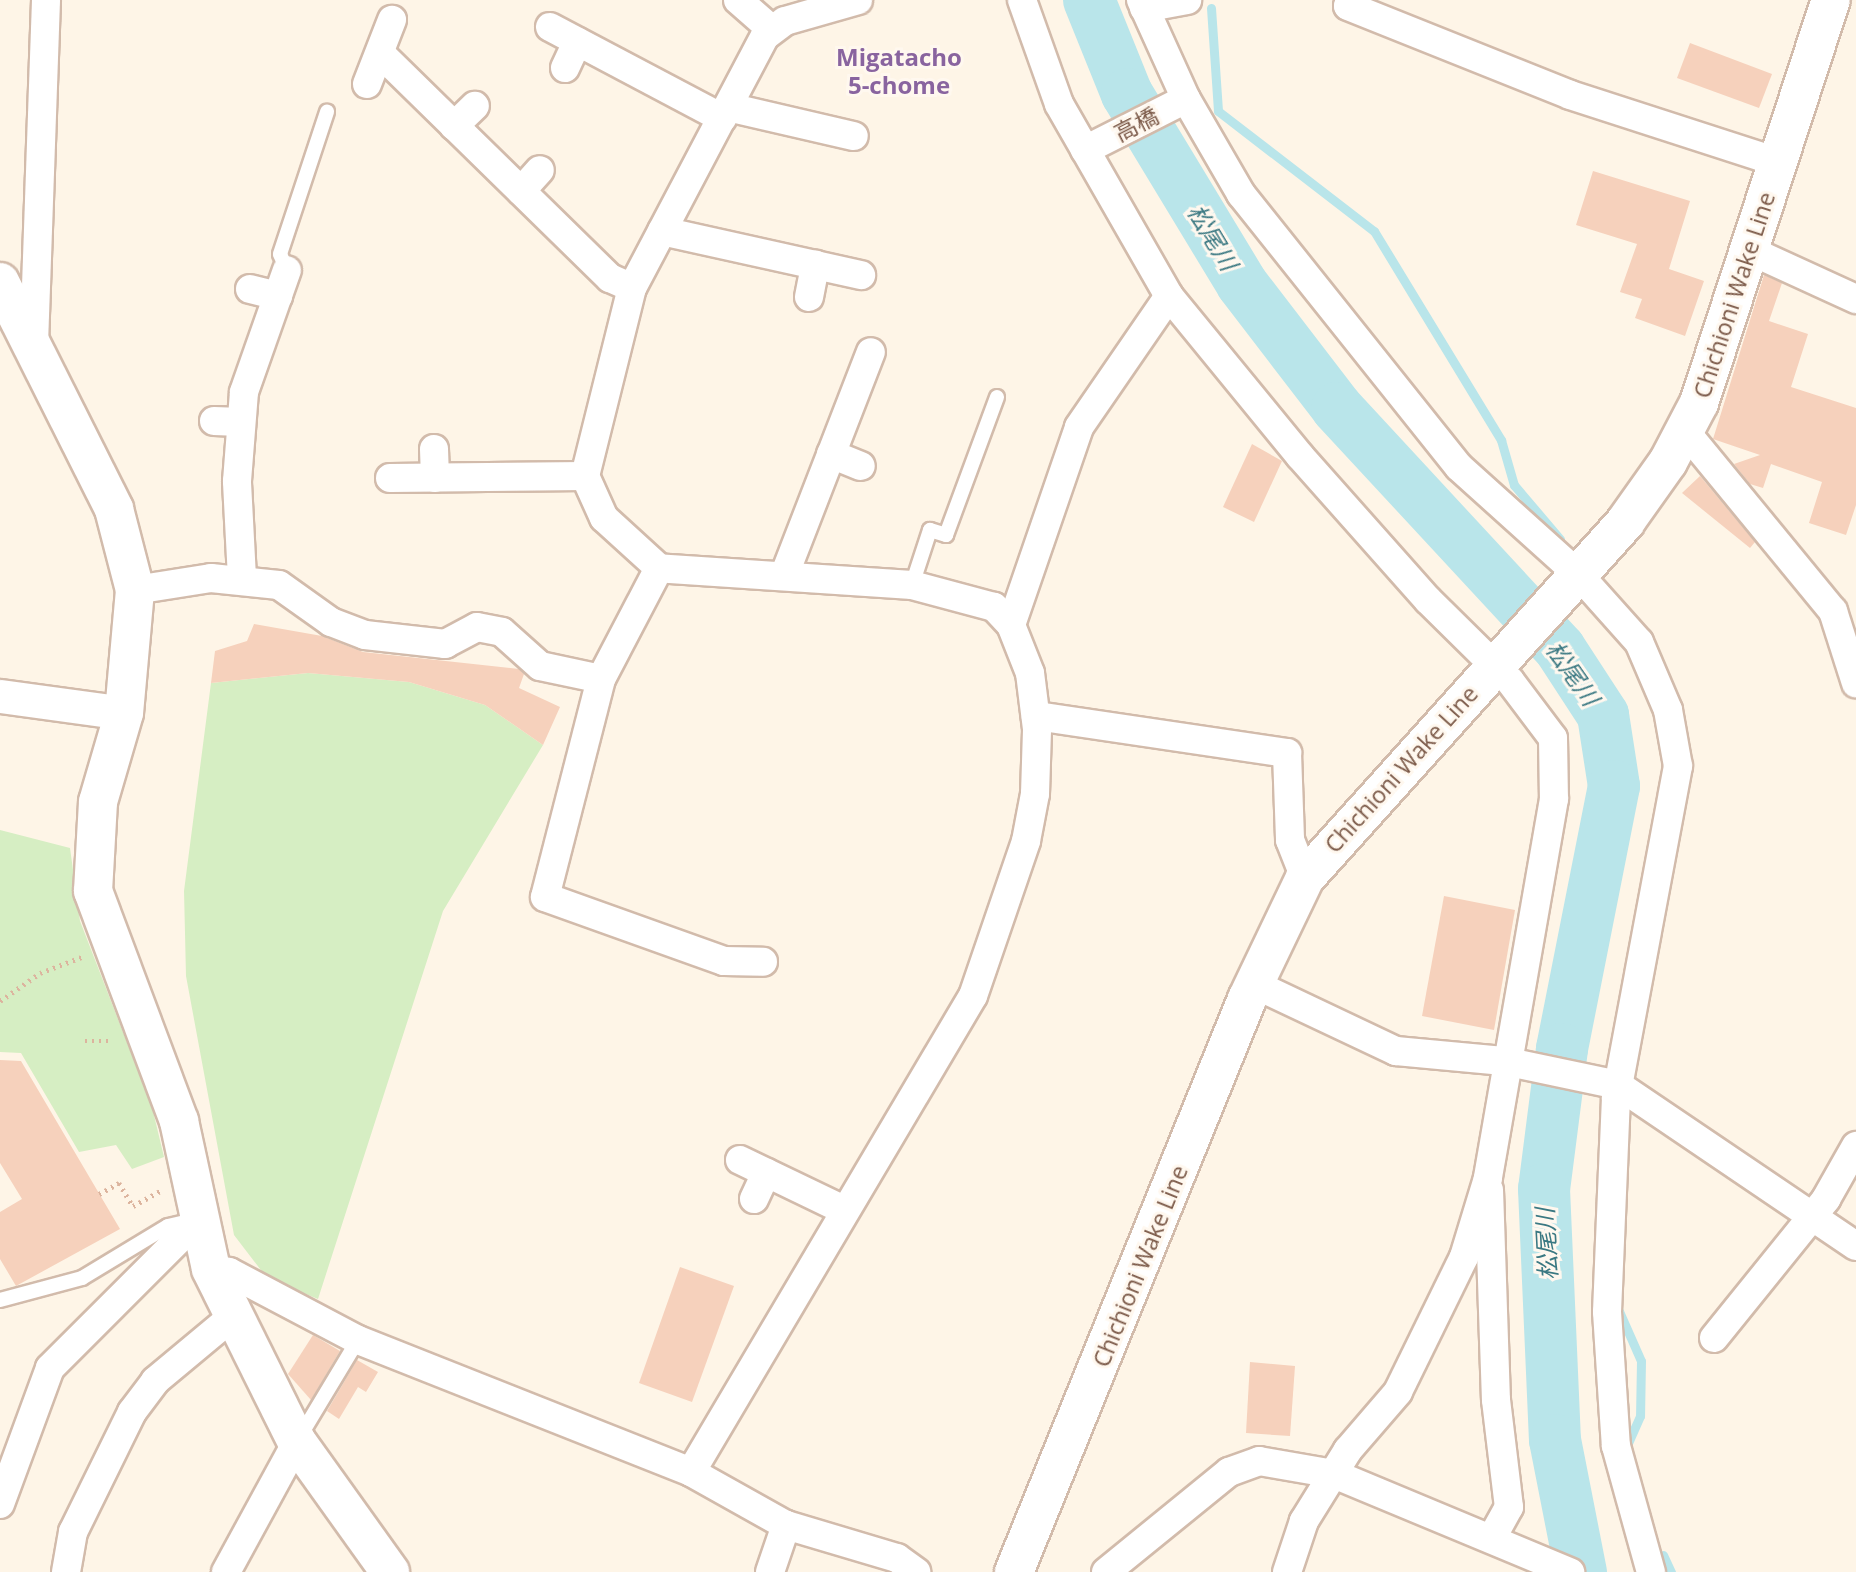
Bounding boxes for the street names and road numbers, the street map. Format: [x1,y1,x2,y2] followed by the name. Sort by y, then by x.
[1109,101,1163,147] street label: 高橋
[1688,189,1780,401] street label: Chichioni Wake Line
[1319,680,1483,858] street label: Chichioni Wake Line
[1087,1161,1193,1371] street label: Chichioni Wake Line

